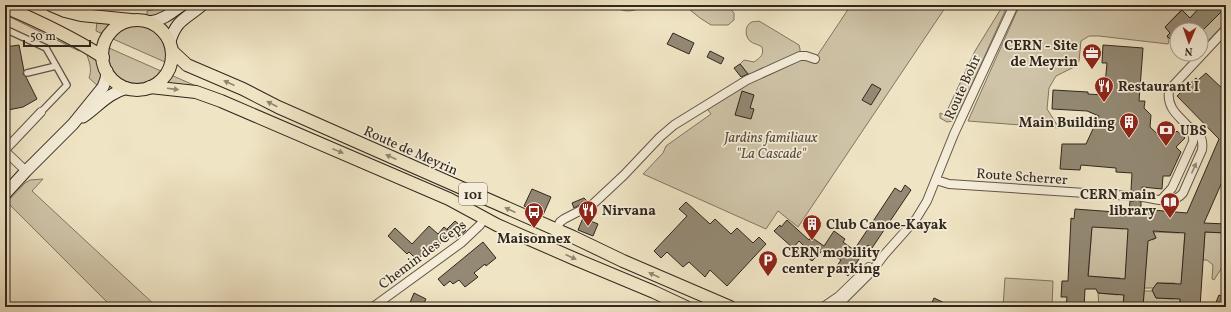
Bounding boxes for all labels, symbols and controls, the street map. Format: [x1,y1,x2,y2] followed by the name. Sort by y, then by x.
[24,22,90,48] scale bar
[1169,22,1209,62] north arrow
[30,29,56,45] text: 50 m
[1004,37,1078,72] place label: CERN - Site de Meyrin
[1081,42,1103,70] office icon: CERN - Site de Meyrin
[1184,43,1193,58] text: N
[941,52,986,123] street label: Route Bohr
[1093,75,1115,103] restaurant icon: Restaurant I
[1118,78,1199,97] place label: Restaurant I
[223,80,235,86] one-way arrow
[167,86,179,92] one-way arrow
[266,101,278,108] one-way arrow
[1118,111,1140,139] building icon: Main Building
[1019,114,1115,133] place label: Main Building
[1155,119,1177,147] bank icon: UBS
[360,122,461,181] street label: Route de Meyrin
[1180,122,1207,141] place label: UBS
[722,129,818,164] park label: Jardins familiaux "La Cascade"
[333,148,344,154] one-way arrow
[385,154,396,160] one-way arrow
[1191,162,1197,173] one-way arrow
[975,165,1068,190] street label: Route Scherrer
[459,183,487,205] road number: 101
[1080,186,1156,221] place label: CERN main library
[1159,191,1181,219] library icon: CERN main library
[577,199,599,227] restaurant icon: Nirvana
[523,201,545,229] bus stop icon: Maisonnex
[602,202,656,221] place label: Nirvana
[503,206,515,212] one-way arrow
[801,213,823,241] building icon: Club Canoe-Kayak
[375,216,471,294] street label: Chemin des Ceps
[826,216,948,235] place label: Club Canoe-Kayak
[497,230,571,249] place label: Maisonnex
[782,244,880,279] place label: CERN mobility center parking
[757,249,779,277] parking icon: CERN mobility center parking
[565,254,576,260] one-way arrow
[648,272,659,278] one-way arrow

